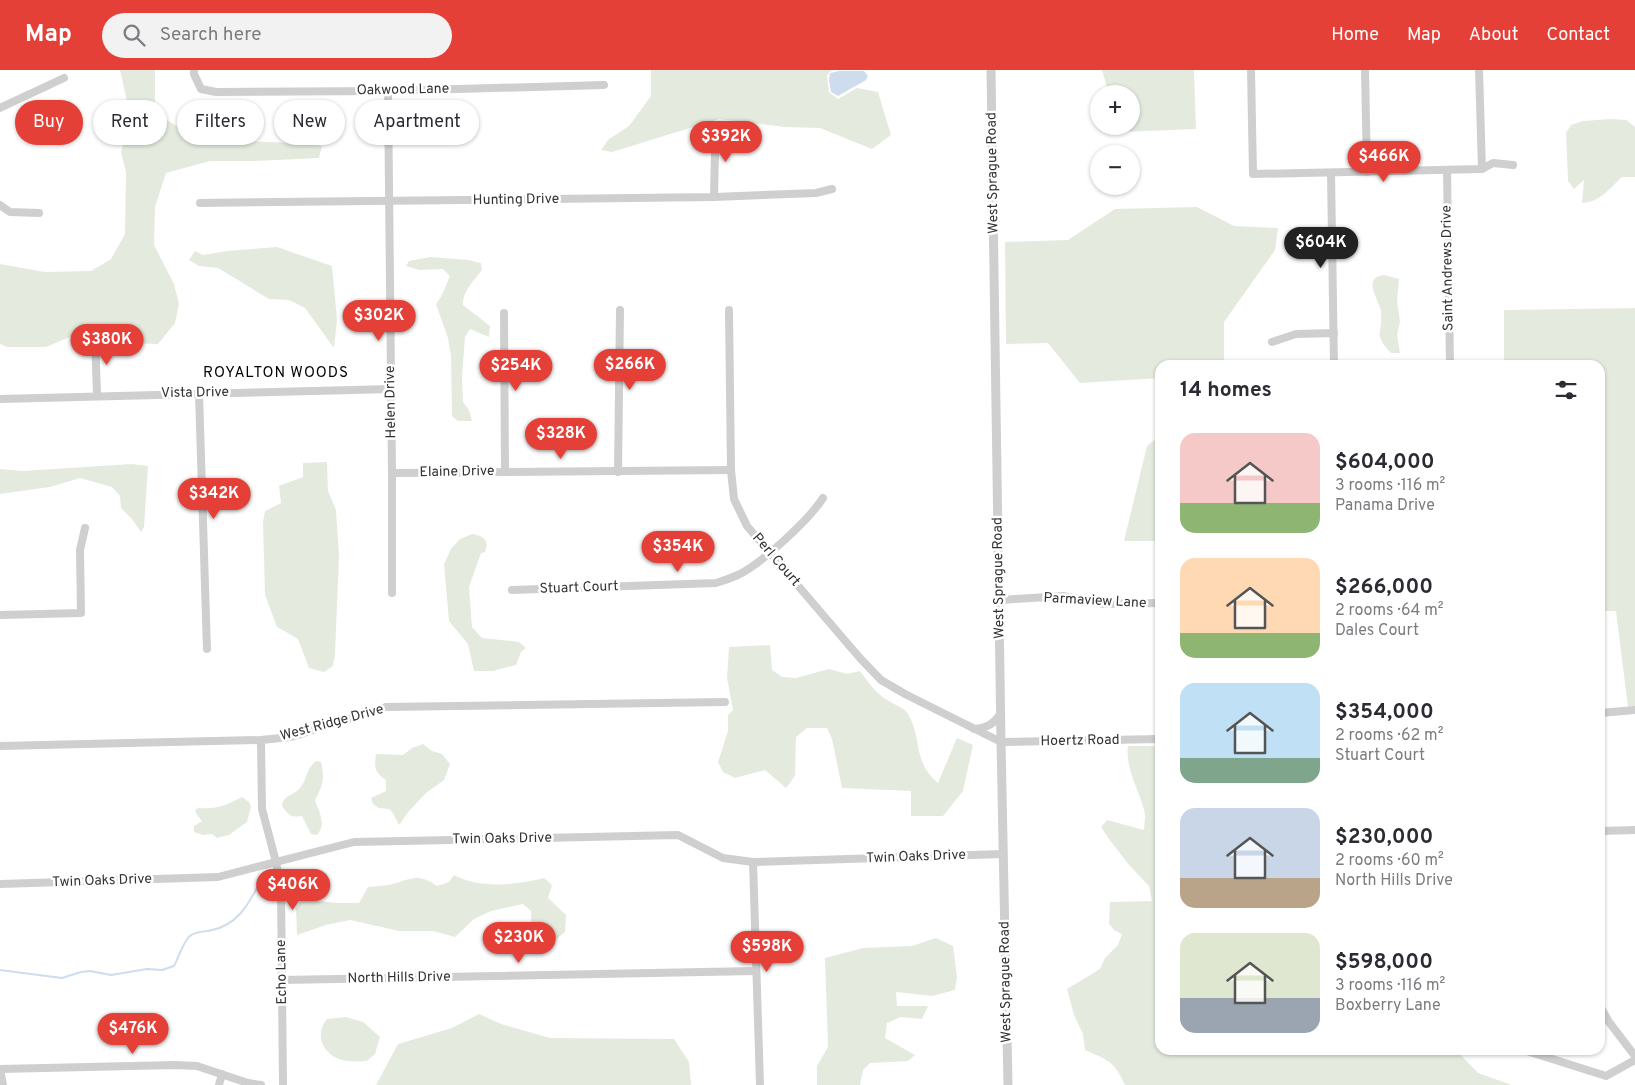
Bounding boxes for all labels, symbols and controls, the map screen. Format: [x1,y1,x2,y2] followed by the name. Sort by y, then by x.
[102,13,452,58] search box
[25,20,72,50] text: Map
[120,21,148,49] icon: search
[160,23,261,47] text: Search here
[1331,24,1379,47] text: Home
[1407,24,1441,47] text: Map
[1469,24,1518,47] text: About
[1546,24,1610,47] text: Contact
[357,81,449,99] street label: Oakwood Lane
[1090,85,1140,195] map controls
[1090,85,1140,135] button: +
[15,100,83,145] chip: Buy
[93,100,167,145] chip: Rent
[177,100,264,145] chip: Filters
[274,100,345,145] chip: New
[355,100,479,145] chip: Apartment
[983,112,1003,234] street label: West Sprague Road
[691,121,761,163] pin: $392K
[701,127,751,147] text: $392K
[1349,140,1419,183] pin: $466K
[1090,145,1140,195] button: −
[1359,147,1409,167] text: $466K
[473,191,559,209] street label: Hunting Drive
[1438,205,1458,331] street label: Saint Andrews Drive
[1286,226,1356,269] pin: $604K
[1295,233,1347,253] text: $604K
[344,300,414,342] pin: $302K
[354,306,404,326] text: $302K
[72,324,142,366] pin: $380K
[82,330,132,350] text: $380K
[595,348,665,391] pin: $266K
[481,350,551,392] pin: $254K
[605,355,655,375] text: $266K
[490,356,542,376] text: $254K
[203,364,349,383] district label: ROYALTON WOODS
[382,365,400,439] street label: Helen Drive
[1552,376,1580,404] icon: filters
[1180,377,1272,404] text: 14 homes
[161,384,229,402] street label: Vista Drive
[526,418,596,460] pin: $328K
[536,424,586,444] text: $328K
[1335,449,1435,476] text: $604,000
[1220,453,1280,513] icon: home
[419,463,495,481] street label: Elaine Drive
[1335,476,1445,496] text: 3 rooms · 116 m²
[179,478,249,520] pin: $342K
[189,484,239,504] text: $342K
[1335,496,1435,516] text: Panama Drive
[989,517,1009,639] street label: West Sprague Road
[643,530,713,573] pin: $354K
[748,530,804,590] street label: Perl Court
[653,537,703,557] text: $354K
[1335,574,1433,601] text: $266,000
[539,578,619,598] street label: Stuart Court
[1220,578,1280,638] icon: home
[1043,590,1147,612] street label: Parmaview Lane
[1335,601,1444,621] text: 2 rooms · 64 m²
[1335,621,1419,641] text: Dales Court
[1335,699,1434,726] text: $354,000
[278,701,386,745] street label: West Ridge Drive
[1220,703,1280,763] icon: home
[1335,726,1443,746] text: 2 rooms · 62 m²
[1040,732,1120,750] street label: Hoertz Road
[1335,746,1425,766] text: Stuart Court
[1335,824,1433,851] text: $230,000
[1220,828,1280,888] icon: home
[452,830,552,848] street label: Twin Oaks Drive
[866,847,966,867] street label: Twin Oaks Drive
[1335,851,1444,871] text: 2 rooms · 60 m²
[258,868,328,911] pin: $406K
[52,871,152,891] street label: Twin Oaks Drive
[1335,871,1453,891] text: North Hills Drive
[267,875,319,895] text: $406K
[996,921,1016,1043] street label: West Sprague Road
[484,922,554,964] pin: $230K
[494,928,544,948] text: $230K
[732,930,802,973] pin: $598K
[742,937,792,957] text: $598K
[273,939,291,1005] street label: Echo Lane
[1335,949,1433,976] text: $598,000
[1220,953,1280,1013] icon: home
[347,969,451,987] street label: North Hills Drive
[1335,976,1445,996] text: 3 rooms · 116 m²
[1335,996,1441,1016] text: Boxberry Lane
[98,1012,168,1055] pin: $476K
[109,1019,157,1039] text: $476K

